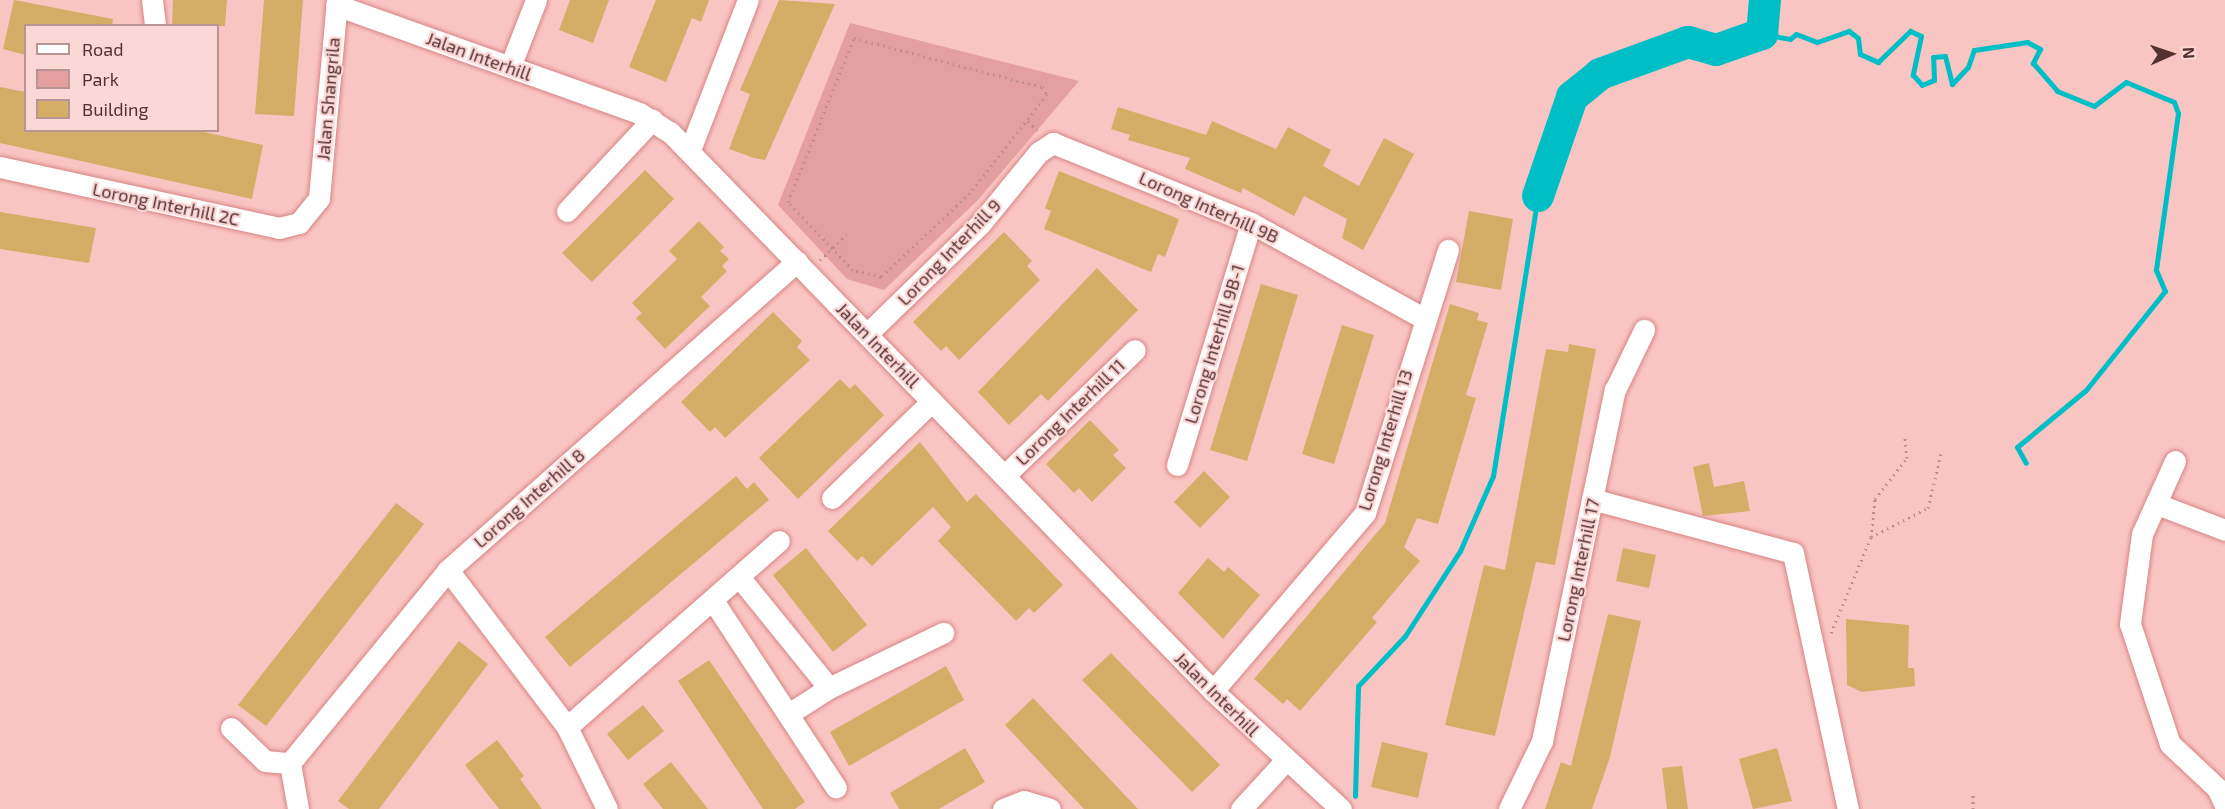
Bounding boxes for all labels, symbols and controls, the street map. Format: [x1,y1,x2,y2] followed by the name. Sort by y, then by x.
[24,24,219,132] legend
[2141,24,2201,84] north arrow
[424,27,534,85] street label: Jalan Interhill
[312,37,344,161] street label: Jalan Shangrila
[82,38,123,60] text: Road
[2180,47,2199,59] text: N
[82,68,119,90] text: Park
[82,98,149,120] text: Building
[1136,166,1282,248] street label: Lorong Interhill 9B
[90,178,242,230] street label: Lorong Interhill 2C
[893,194,1005,310] street label: Lorong Interhill 9
[1179,262,1249,426] street label: Lorong Interhill 9B-1
[832,298,924,392] street label: Jalan Interhill
[1011,354,1129,470] street label: Lorong Interhill 11
[1353,367,1417,513] street label: Lorong Interhill 13
[469,444,589,552] street label: Lorong Interhill 8
[1552,496,1604,644] street label: Lorong Interhill 17
[1170,647,1264,741] street label: Jalan Interhill

